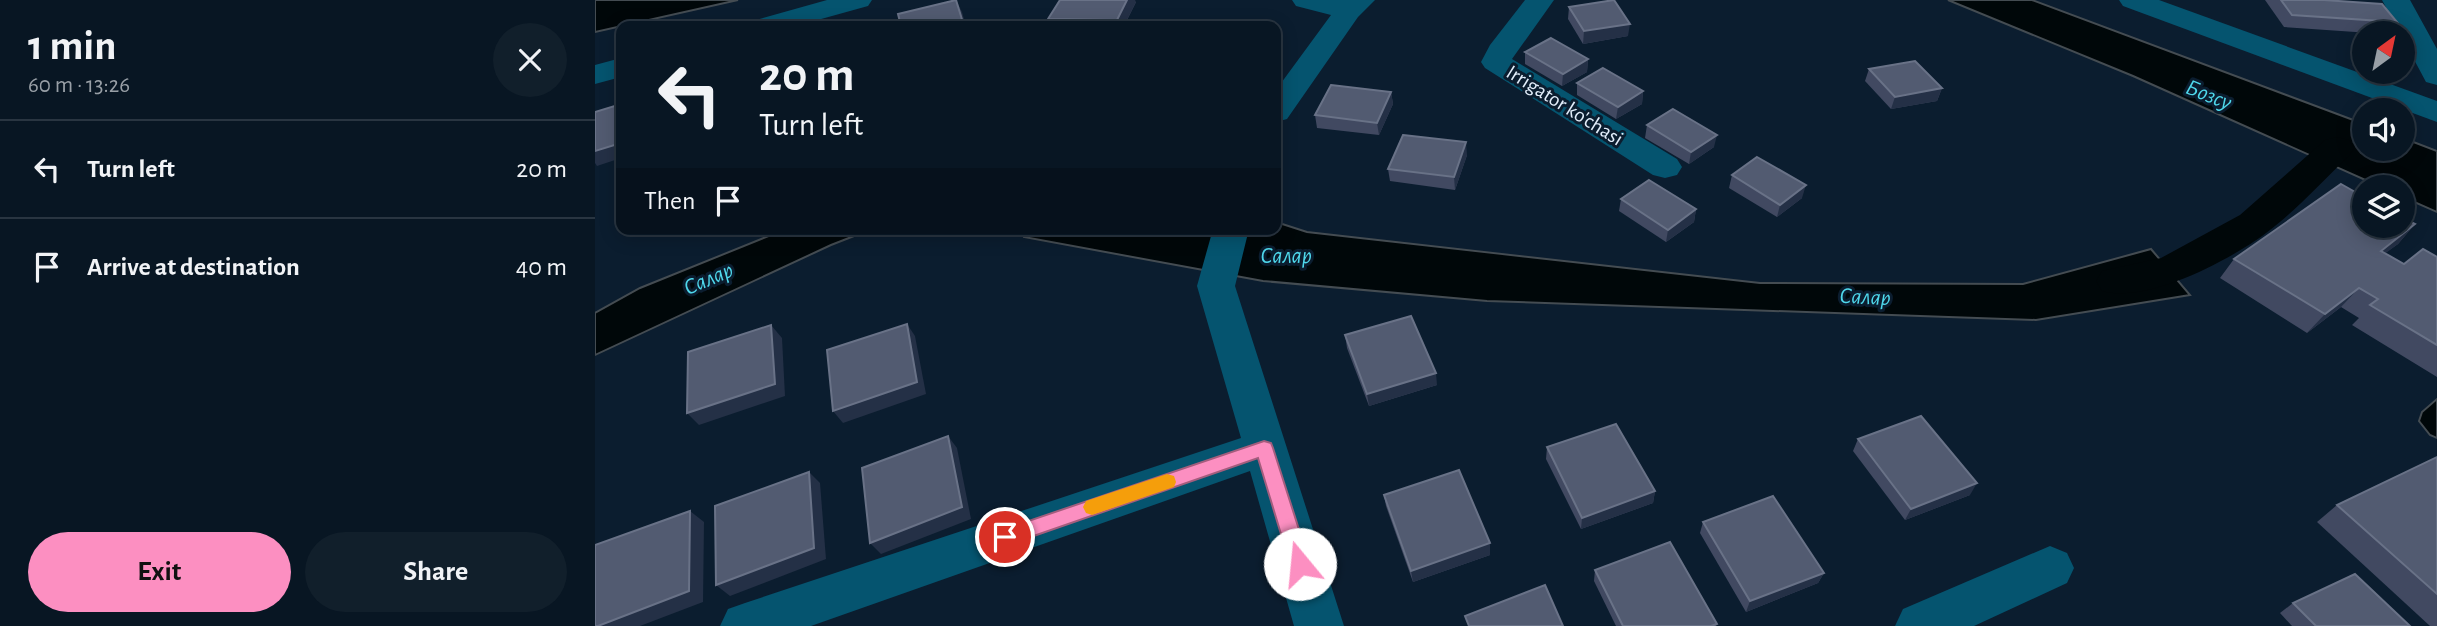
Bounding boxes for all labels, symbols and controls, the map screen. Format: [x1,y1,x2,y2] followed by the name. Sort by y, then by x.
[2352,21,2415,84] north arrow
[2352,21,2415,238] map controls
[493,23,567,97] button: close
[28,25,117,67] text: 1 min
[644,49,735,140] icon: left
[759,51,855,100] text: 20 m
[1503,61,1627,150] street label: Irrigator ko'chasi
[28,74,130,97] text: 60 m · 13:26
[2182,76,2235,115] water label: Бозсу
[2352,98,2415,161] button: sound
[759,109,863,141] text: Turn left
[28,150,66,188] icon: left
[87,156,175,182] text: Turn left
[516,156,567,182] text: 20 m
[2352,175,2415,238] button: layers
[709,182,747,220] icon: arrive
[644,188,695,214] text: Then
[1260,245,1312,268] water label: Салар
[28,248,66,286] icon: arrive
[87,254,300,280] text: Arrive at destination
[516,254,567,280] text: 40 m
[680,259,737,300] water label: Салар
[1839,285,1891,310] water label: Салар
[975,507,1035,567] pin
[986,518,1024,556] icon: arrive
[1263,527,1337,601] position arrow
[28,532,291,612] button: Exit
[305,532,567,612] button: Share

